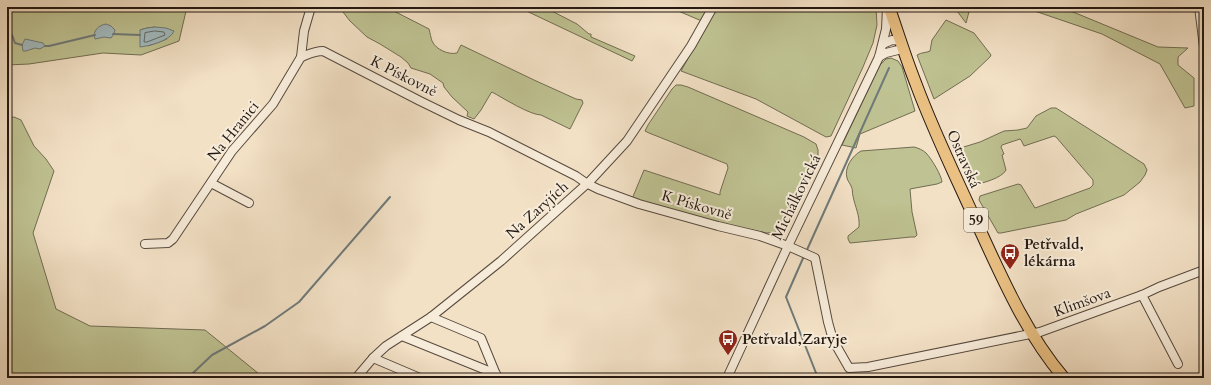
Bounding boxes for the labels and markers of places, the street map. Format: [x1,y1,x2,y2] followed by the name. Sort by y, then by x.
[1024,234,1084,271] place label: Petřvald, lékárna
[999,242,1021,270] bus stop icon: Petřvald, lékárna
[717,328,739,356] bus stop icon: Petřvald,Zaryje
[742,329,847,349] place label: Petřvald,Zaryje

